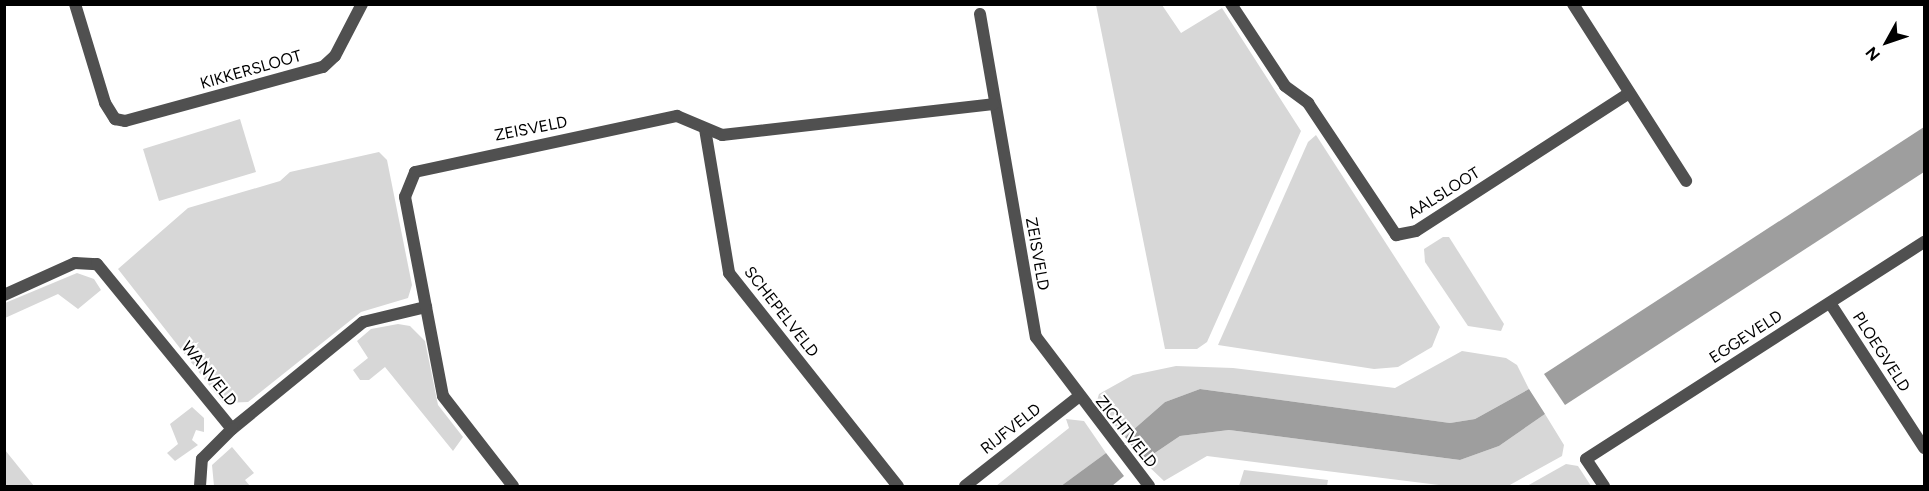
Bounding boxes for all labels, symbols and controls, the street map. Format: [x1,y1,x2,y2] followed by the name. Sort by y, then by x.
[1857,12,1917,72] north arrow
[1862,43,1884,65] text: N
[198,46,304,94] street label: KIKKERSLOOT
[493,113,569,145] street label: ZEISVELD
[1404,163,1484,223] street label: AALSLOOT
[1021,216,1053,292] street label: ZEISVELD
[740,263,822,361] street label: SCHEPELVELD
[1706,306,1786,368] street label: EGGEVELD
[1848,309,1914,395] street label: PLOEGVELD
[177,338,241,410] street label: WANVELD
[1091,392,1161,472] street label: ZICHTVELD
[977,400,1045,458] street label: RIJFVELD

